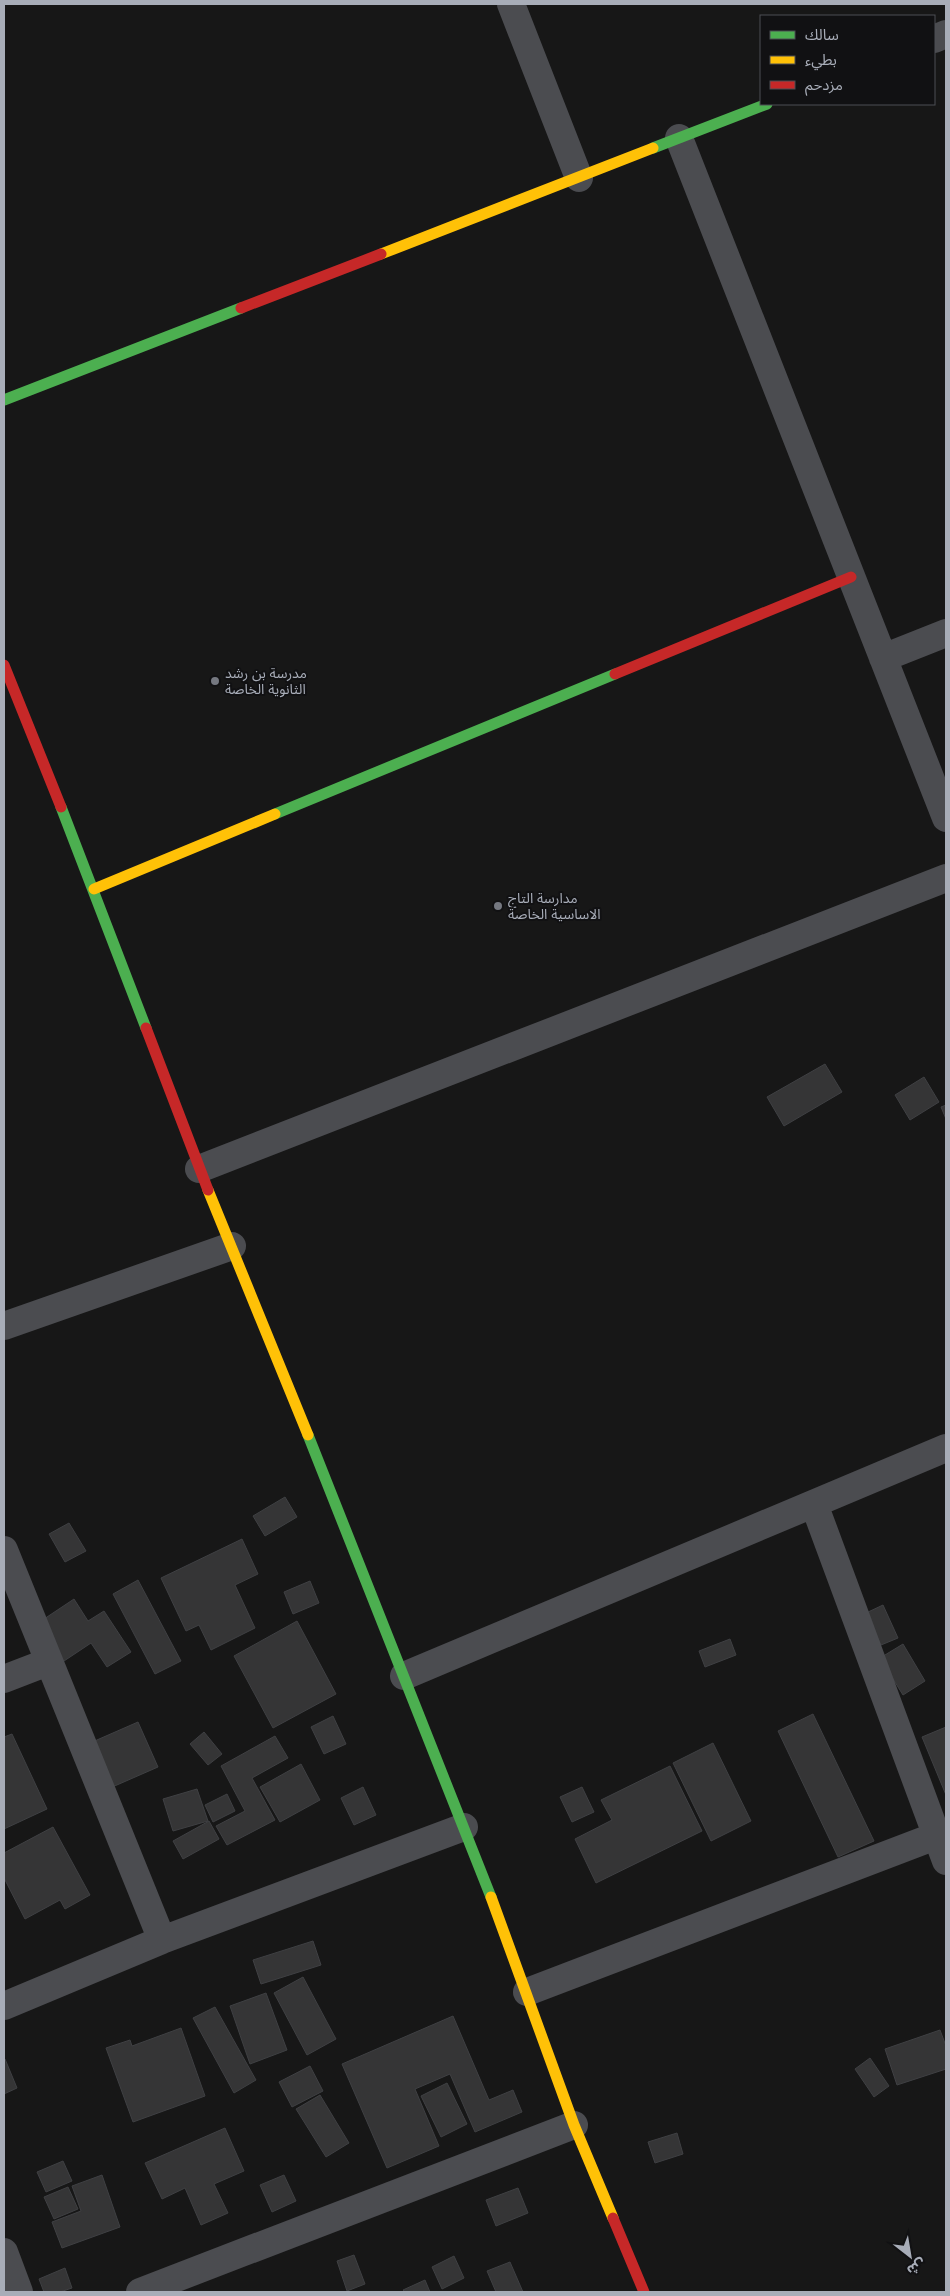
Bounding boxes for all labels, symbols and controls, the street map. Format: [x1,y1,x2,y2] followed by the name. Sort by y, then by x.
[760,15,935,105] legend
[805,24,839,45] text: سالك
[805,49,837,71] text: بطيء
[805,74,843,96] text: مزدحم
[225,663,307,699] place label: مدرسة بن رشد الثانوية الخاصة
[209,675,221,687] marker: مدرسة بن رشد الثانوية الخاصة
[508,888,601,924] place label: مدارسة التاج الاساسية الخاصة
[492,900,504,912] marker: مدارسة التاج الاساسية الخاصة
[885,2231,935,2281] north arrow
[903,2254,930,2281] text: ش

